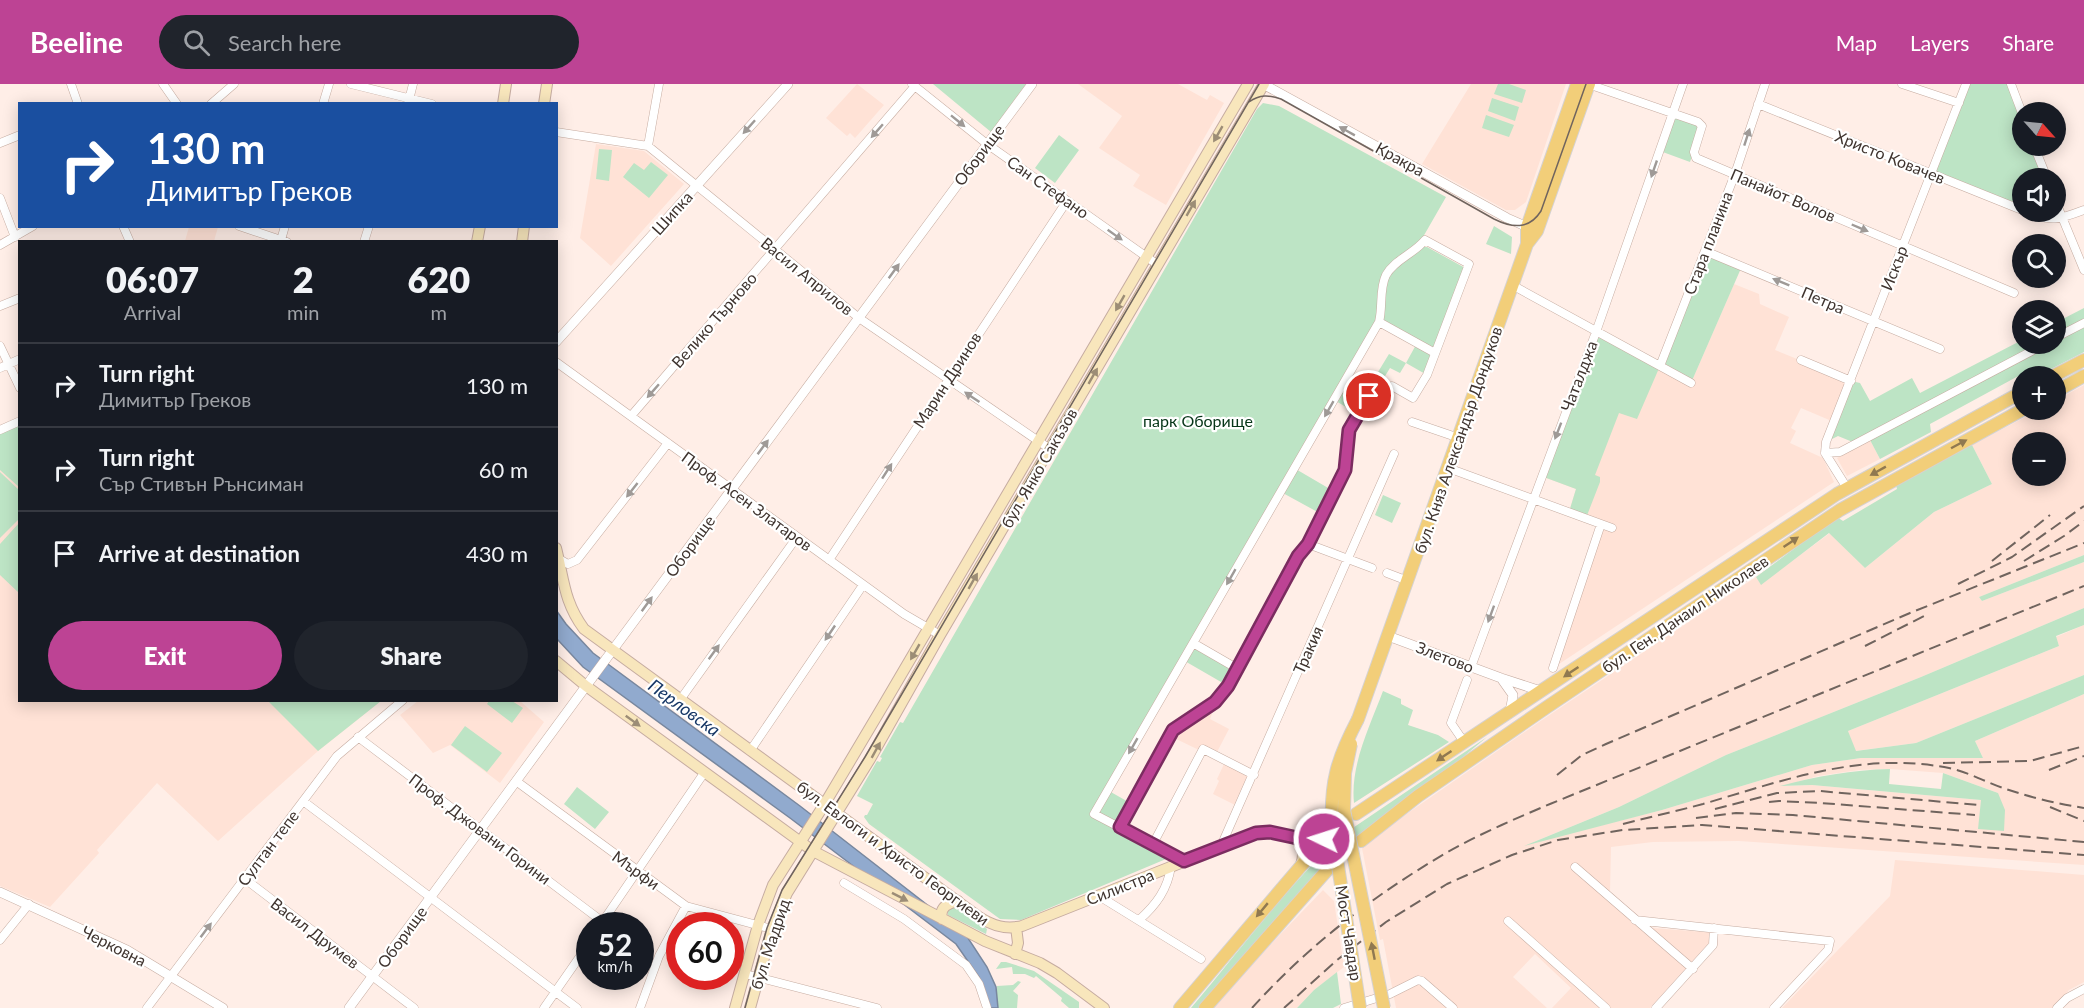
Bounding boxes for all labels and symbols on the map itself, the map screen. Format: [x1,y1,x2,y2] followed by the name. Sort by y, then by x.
[2012,102,2066,156] north arrow
[950,114,965,126] one-way arrow
[742,120,756,135] one-way arrow
[949,120,1008,189] street label: Оборище
[870,123,883,139] one-way arrow
[1214,126,1224,143] one-way arrow
[1339,126,1356,136] one-way arrow
[1833,126,1948,187] street label: Христо Ковачев
[1743,128,1753,146] one-way arrow
[1373,137,1428,180] street label: Кракра
[1004,151,1093,222] street label: Сан Стефано
[1648,160,1658,178] one-way arrow
[1728,164,1839,225] street label: Панайот Волов
[647,187,696,238] street label: Шипка
[1679,189,1736,297] street label: Стара планина
[1186,199,1196,216] one-way arrow
[1851,223,1869,233] one-way arrow
[1107,229,1123,241] one-way arrow
[758,233,857,319] street label: Васил Априлов
[1876,243,1911,293] street label: Искър
[887,264,899,279] one-way arrow
[667,268,760,371] street label: Велико Търново
[1772,277,1790,286] one-way arrow
[1799,282,1848,317] street label: Петра
[1114,295,1125,311] one-way arrow
[1410,324,1505,556] street label: бул. Княз Александър Дондуков
[909,328,985,431] street label: Марин Дринов
[1556,338,1601,414] street label: Чаталджа
[1087,368,1098,384] one-way arrow
[1343,370,1394,421] pin
[647,383,660,398] one-way arrow
[964,391,980,403] one-way arrow
[1324,401,1334,418] one-way arrow
[997,405,1081,531] street label: бул. Янко Сакъзов
[1143,411,1253,430] park label: парк Оборище
[1553,422,1563,440] one-way arrow
[757,439,769,455] one-way arrow
[1951,439,1968,449] one-way arrow
[678,447,816,554] street label: Проф. Асен Златаров
[881,464,893,480] one-way arrow
[1870,465,1887,475] one-way arrow
[627,482,639,497] one-way arrow
[661,511,718,580] street label: Оборище
[1783,537,1799,548] one-way arrow
[1598,551,1772,677] street label: бул. Ген. Данаил Николаев
[1226,569,1236,586] one-way arrow
[967,572,977,589] one-way arrow
[641,596,653,612] one-way arrow
[1485,605,1495,623] one-way arrow
[1289,623,1326,676] street label: Тракия
[825,625,836,641] one-way arrow
[1414,637,1477,676] street label: Злетово
[909,644,920,660] one-way arrow
[708,645,720,661] one-way arrow
[1563,666,1579,678] one-way arrow
[644,674,725,741] water label: Перловска
[624,715,640,727] one-way arrow
[1127,738,1138,754] one-way arrow
[870,741,880,758] one-way arrow
[1436,750,1452,761] one-way arrow
[406,769,555,888] street label: Проф. Джовани Горини
[793,776,993,929] street label: бул. Евлоги и Христо Георгиеви
[233,806,302,889] street label: Султан тепе
[1292,807,1356,871] position arrow
[609,846,664,893] street label: Мърфи
[1083,864,1156,909] street label: Силистра
[1333,884,1366,982] street label: Мост Чавдар
[891,891,909,901] one-way arrow
[267,893,363,972] street label: Васил Друмев
[746,896,793,992] street label: бул. Мадрид
[373,902,430,971] street label: Оборище
[1256,902,1269,918] one-way arrow
[666,912,744,990] speed limit sign: 60
[79,921,150,970] street label: Черковна
[200,922,213,938] one-way arrow
[1368,941,1377,960] one-way arrow

